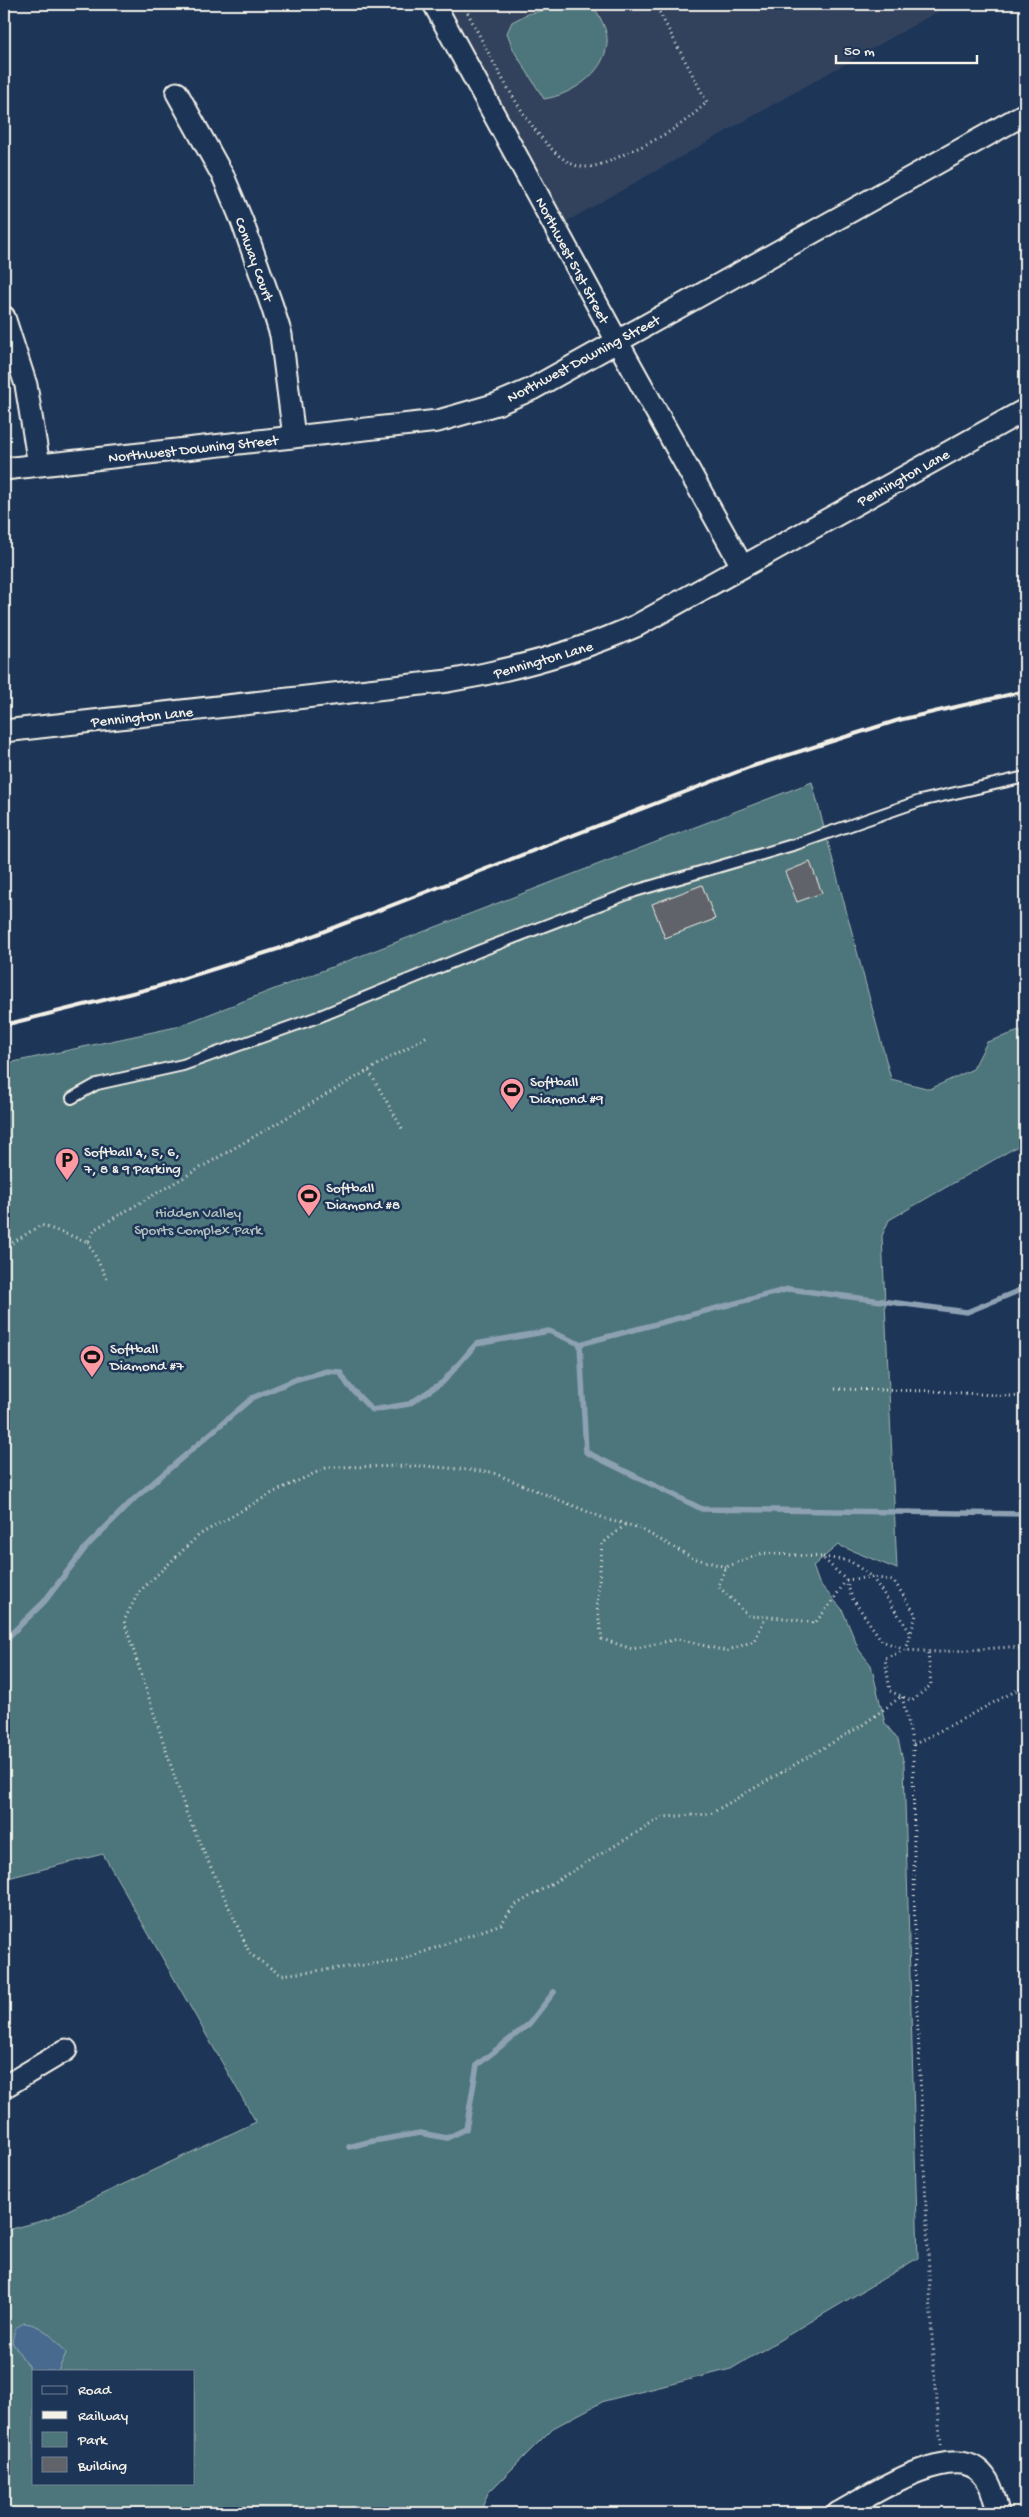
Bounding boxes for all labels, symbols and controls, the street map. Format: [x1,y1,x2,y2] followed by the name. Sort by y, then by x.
[836,32,978,64] scale bar
[844,43,875,61] text: 50 m
[530,195,613,329] street label: Northwest 51st Street
[230,215,277,306] street label: Conway Court
[504,311,665,408] street label: Northwest Downing Street
[108,432,281,468] street label: Northwest Downing Street
[854,446,953,512] street label: Pennington Lane
[491,638,596,684] street label: Pennington Lane
[89,704,194,732] street label: Pennington Lane
[529,1074,604,1109] place label: Softball Diamond #9
[499,1077,525,1111] sports icon: Softball Diamond #9
[83,1144,181,1179] place label: Softball 4, 5, 6, 7, 8 & 9 Parking
[54,1147,80,1181] parking icon: Softball 4, 5, 6, 7, 8 & 9 Parking
[325,1180,400,1215] place label: Softball Diamond #8
[296,1183,322,1217] sports icon: Softball Diamond #8
[134,1205,263,1240] park label: Hidden Valley Sports Complex Park
[109,1341,185,1376] place label: Softball Diamond #7
[79,1344,105,1378] sports icon: Softball Diamond #7
[32,2370,195,2484] legend
[78,2382,112,2400] text: Road
[78,2408,129,2426] text: Railway
[77,2432,108,2450] text: Park
[77,2458,127,2476] text: Building

